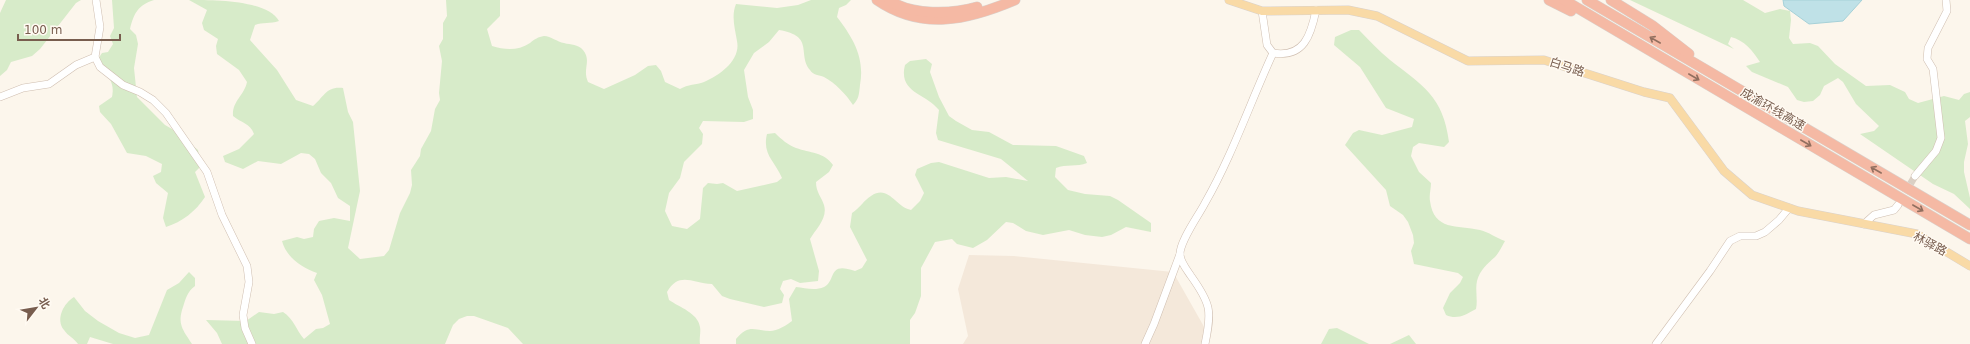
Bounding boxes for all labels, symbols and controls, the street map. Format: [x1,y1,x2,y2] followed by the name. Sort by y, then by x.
[18,16,120,42] scale bar
[24,23,62,37] text: 100 m
[1649,36,1661,44] one-way arrow
[1548,55,1586,79] street label: 白马路
[1688,73,1699,81] one-way arrow
[1738,85,1808,133] street label: 成渝环线高速
[1800,139,1812,147] one-way arrow
[1870,165,1882,173] one-way arrow
[1912,205,1924,213] one-way arrow
[1911,229,1949,259] street label: 林驿路
[16,288,56,328] north arrow
[36,295,53,311] text: 北

